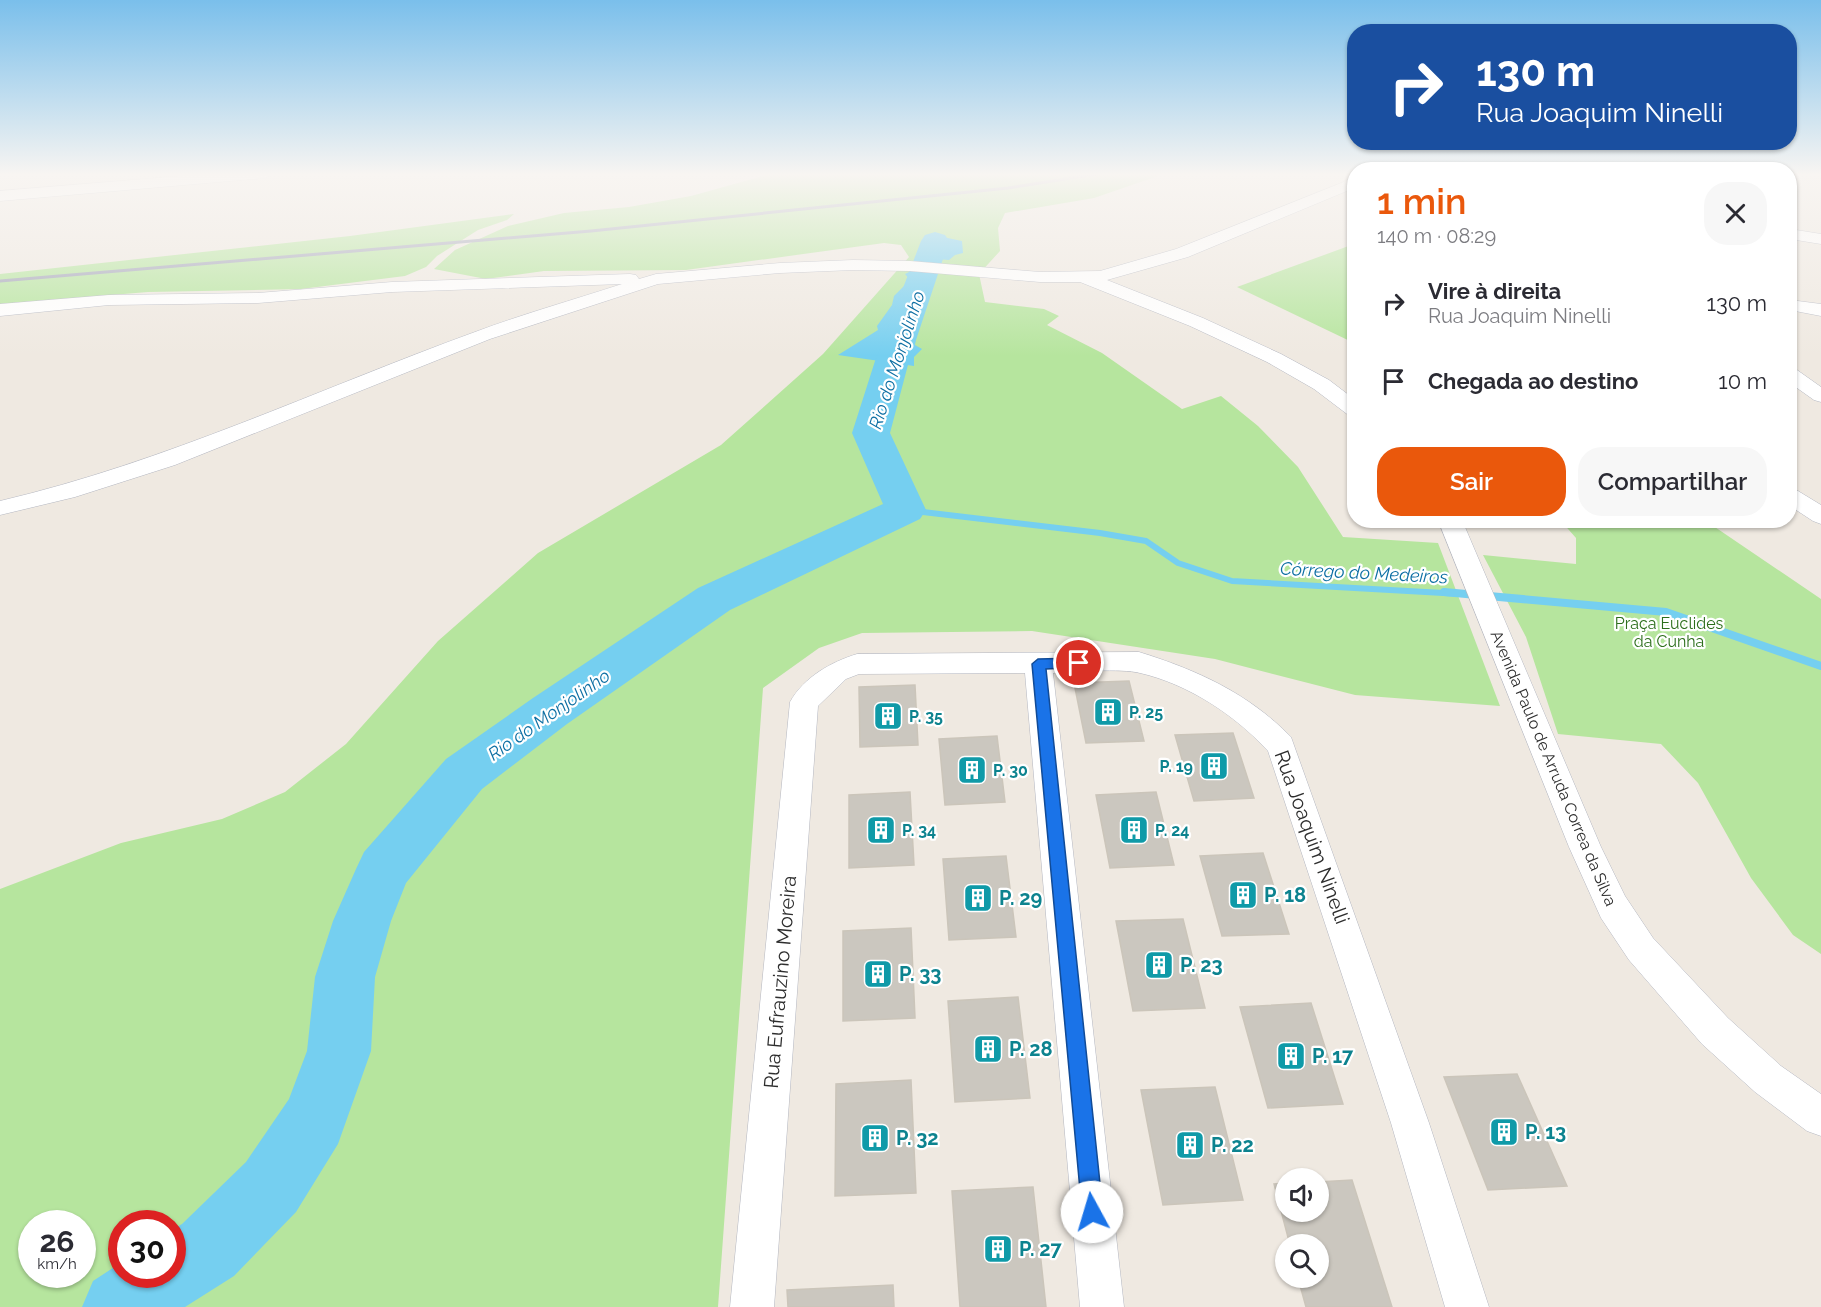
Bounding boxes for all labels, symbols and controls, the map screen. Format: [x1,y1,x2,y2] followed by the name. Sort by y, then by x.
[1476,47,1595,96] text: 130 m
[1377,48,1455,126] icon: right
[1476,97,1723,128] text: Rua Joaquim Ninelli
[1377,180,1466,222] text: 1 min
[1704,182,1767,245] button: close
[1377,224,1496,248] text: 140 m · 08:29
[1428,278,1561,304] text: Vire à direita
[1377,287,1410,320] icon: right
[864,288,929,432] water label: Rio do Monjolinho
[1707,290,1767,316] text: 130 m
[1428,304,1611,328] text: Rua Joaquim Ninelli
[1377,365,1410,398] icon: arrive
[1428,368,1638,394] text: Chegada ao destino
[1718,368,1767,394] text: 10 m
[1377,447,1566,516] button: Sair
[1578,447,1767,516] button: Compartilhar
[1279,558,1449,587] water label: Córrego do Medeiros
[1615,614,1724,651] park label: Praça Euclides da Cunha
[1487,628,1620,909] street label: Avenida Paulo de Arruda Correa da Silva
[1053,637,1104,688] pin
[1062,646,1095,679] icon: arrive
[484,665,614,764] water label: Rio do Monjolinho
[1092,696,1124,728] building icon: P. 25
[872,700,904,732] building icon: P. 35
[1129,703,1163,722] place label: P. 25
[909,707,943,726] place label: P. 35
[1269,747,1355,927] street label: Rua Joaquim Ninelli
[1198,750,1230,782] building icon: P. 19
[956,754,988,786] building icon: P. 30
[1160,757,1193,776] place label: P. 19
[993,761,1028,780] place label: P. 30
[865,814,897,846] building icon: P. 34
[1118,814,1150,846] building icon: P. 24
[902,821,936,840] place label: P. 34
[1155,821,1189,840] place label: P. 24
[759,874,801,1090] street label: Rua Eufrauzino Moreira
[1227,879,1259,911] building icon: P. 18
[962,882,994,914] building icon: P. 29
[1264,883,1306,907] place label: P. 18
[999,886,1042,910] place label: P. 29
[1143,949,1175,981] building icon: P. 23
[1180,953,1223,977] place label: P. 23
[862,958,894,990] building icon: P. 33
[899,962,942,986] place label: P. 33
[972,1033,1004,1065] building icon: P. 28
[1009,1037,1053,1061] place label: P. 28
[1275,1040,1307,1072] building icon: P. 17
[1312,1044,1354,1068] place label: P. 17
[1488,1116,1520,1148] building icon: P. 13
[1525,1120,1566,1144] place label: P. 13
[859,1122,891,1154] building icon: P. 32
[896,1126,939,1150] place label: P. 32
[1174,1129,1206,1161] building icon: P. 22
[1211,1133,1254,1157] place label: P. 22
[1275,1168,1329,1288] map controls
[1275,1168,1329,1222] button: sound
[1060,1180,1124,1244] position arrow
[108,1210,186,1288] speed limit sign: 30
[39,1224,75,1259] text: 26
[982,1233,1014,1265] building icon: P. 27
[1275,1234,1329,1288] button: search
[1019,1237,1062,1261] place label: P. 27
[37,1255,77,1273] text: km/h

